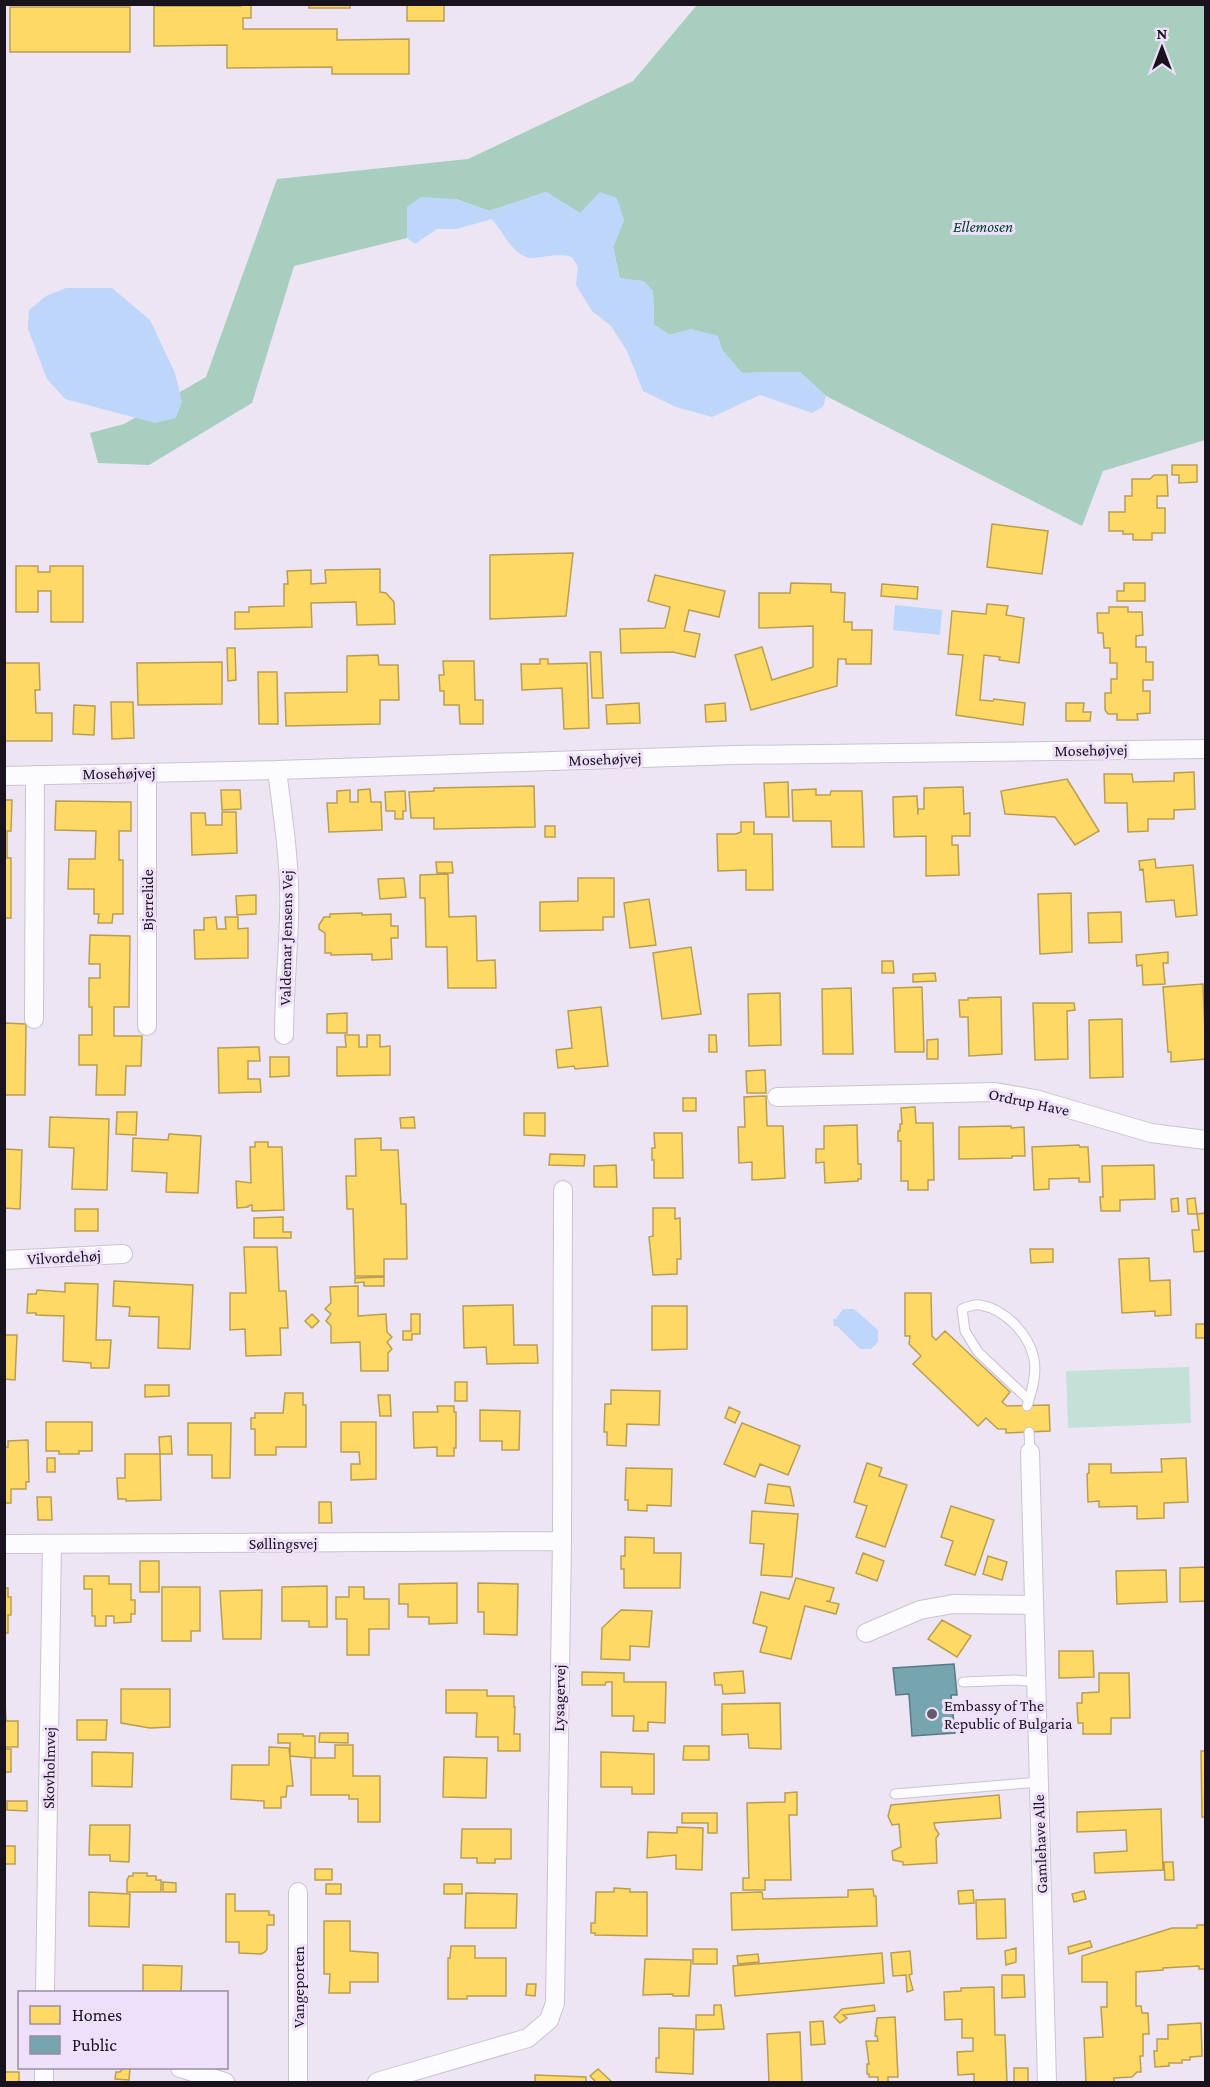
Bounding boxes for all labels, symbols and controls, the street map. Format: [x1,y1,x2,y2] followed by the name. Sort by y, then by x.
[1132,18,1192,78] north arrow
[1157,25,1168,42] text: N
[953,218,1013,235] park label: Ellemosen
[1054,741,1128,760] street label: Mosehøjvej
[568,749,642,770] street label: Mosehøjvej
[82,764,156,783] street label: Mosehøjvej
[139,869,157,931] street label: Bjerrelide
[276,870,297,1006] street label: Valdemar Jensens Vej
[987,1085,1071,1120] street label: Ordrup Have
[27,1247,101,1268] street label: Vilvordehøj
[249,1535,317,1553] street label: Søllingsvej
[550,1664,569,1732] street label: Lysagervej
[944,1697,1073,1733] place label: Embassy of The Republic of Bulgaria
[925,1707,939,1721] marker: Embassy of The Republic of Bulgaria
[40,1727,59,1809] street label: Skovholmvej
[1030,1794,1050,1894] street label: Gamlehave Alle
[290,1946,308,2028] street label: Vangeporten
[18,1991,228,2069] legend
[72,2005,122,2025] text: Homes
[72,2035,117,2055] text: Public

